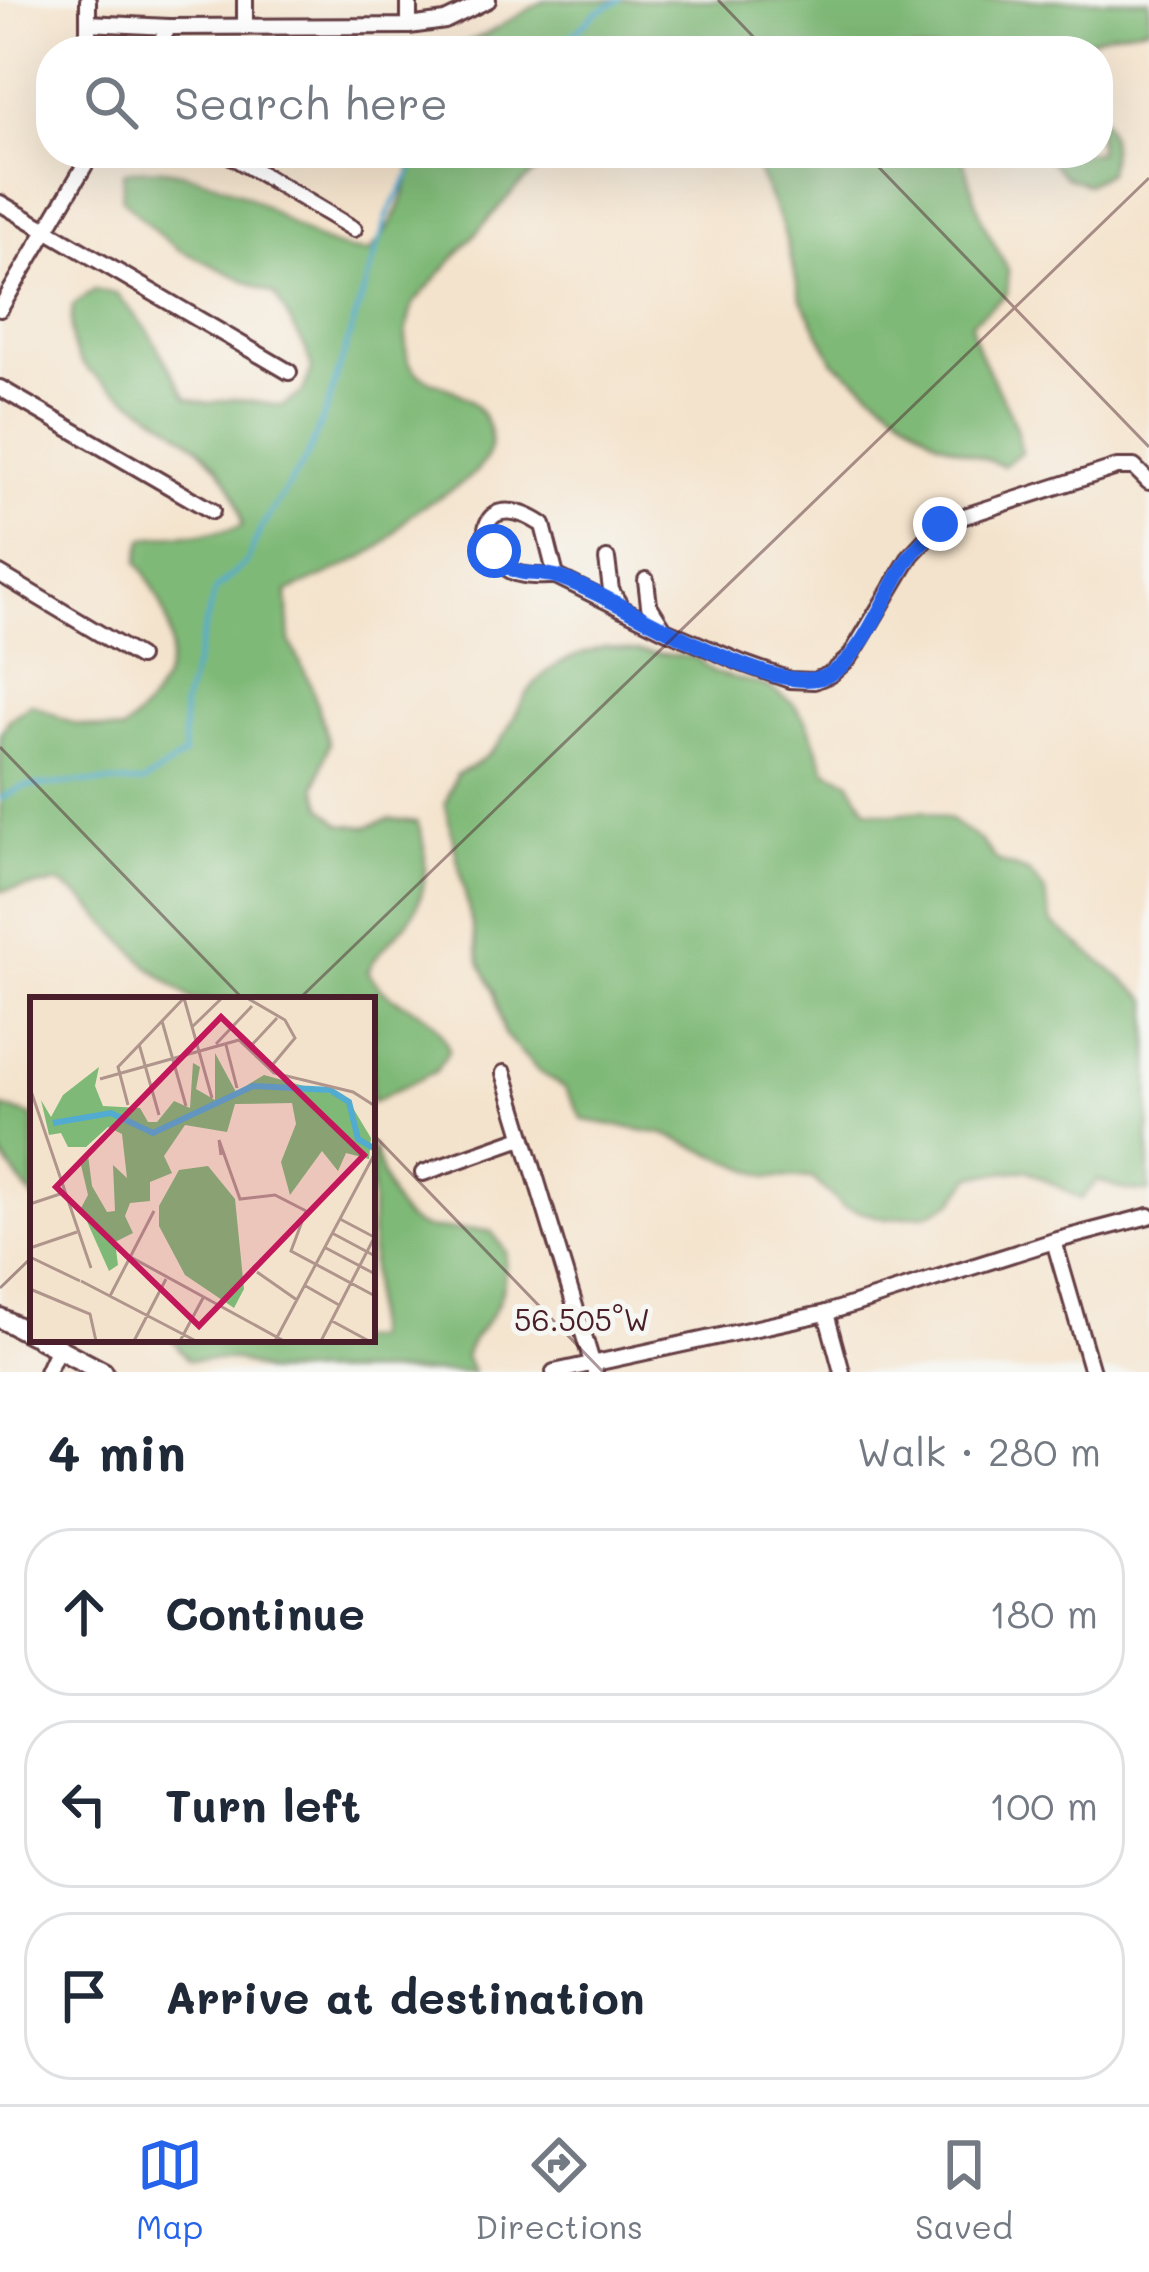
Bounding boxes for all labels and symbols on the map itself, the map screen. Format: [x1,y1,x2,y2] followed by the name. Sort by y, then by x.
[913,497,967,551] route end
[467,524,521,578] route start
[30,997,375,1342] inset map
[514,1299,650,1339] text: 56.505°W

